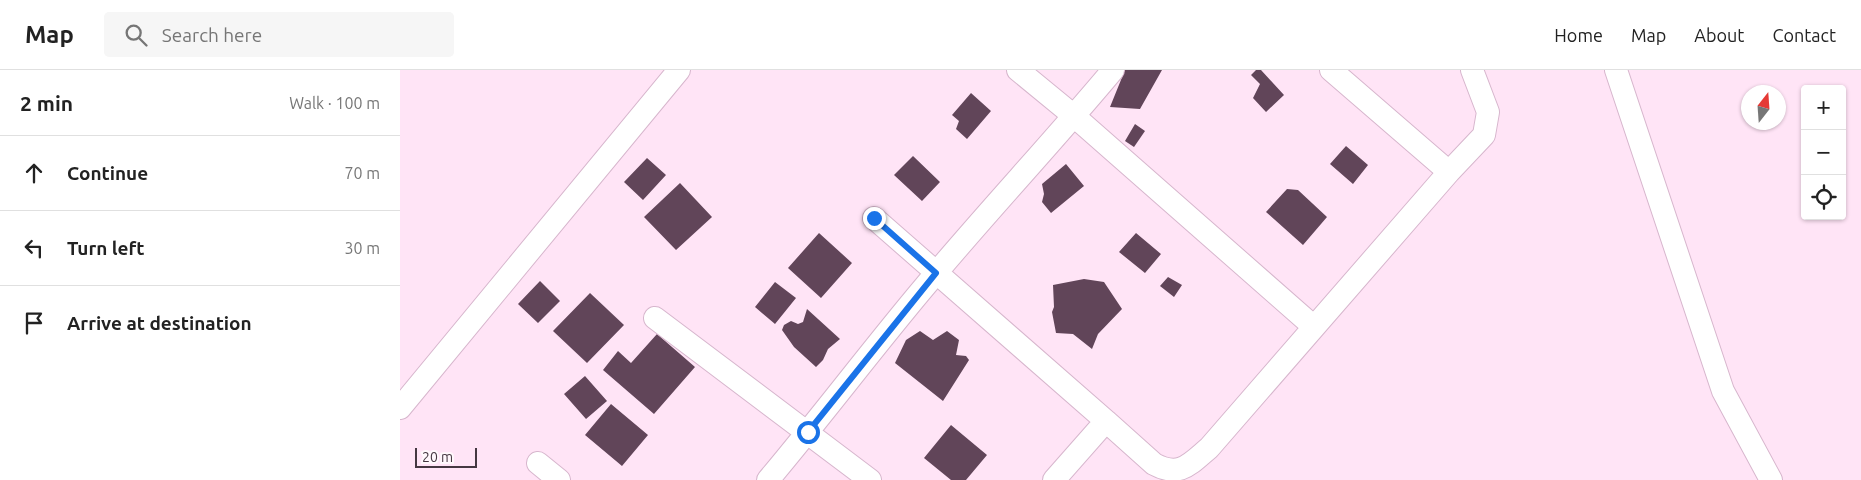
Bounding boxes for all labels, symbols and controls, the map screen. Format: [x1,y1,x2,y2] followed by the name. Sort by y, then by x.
[104,12,454,57] search box
[25,21,74,48] text: Map
[122,21,150,49] icon: search
[162,24,262,46] text: Search here
[1554,25,1603,45] text: Home
[1631,25,1666,45] text: Map
[1694,25,1744,45] text: About
[1772,25,1836,45] text: Contact
[1741,85,1786,130] north arrow
[1801,85,1846,220] map controls
[1801,85,1846,130] button: +
[20,91,73,115] text: 2 min
[289,94,380,112] text: Walk · 100 m
[1801,130,1846,175] button: −
[20,159,48,187] icon: ahead
[67,162,148,184] text: Continue
[344,164,380,182] text: 70 m
[1801,175,1846,220] button: locate
[863,207,886,230] route end
[20,234,48,262] icon: left
[67,237,145,259] text: Turn left
[344,239,380,257] text: 30 m
[20,309,48,337] icon: arrive
[67,312,252,334] text: Arrive at destination
[797,421,820,444] route start
[415,445,478,468] scale bar
[422,449,453,465] text: 20 m

